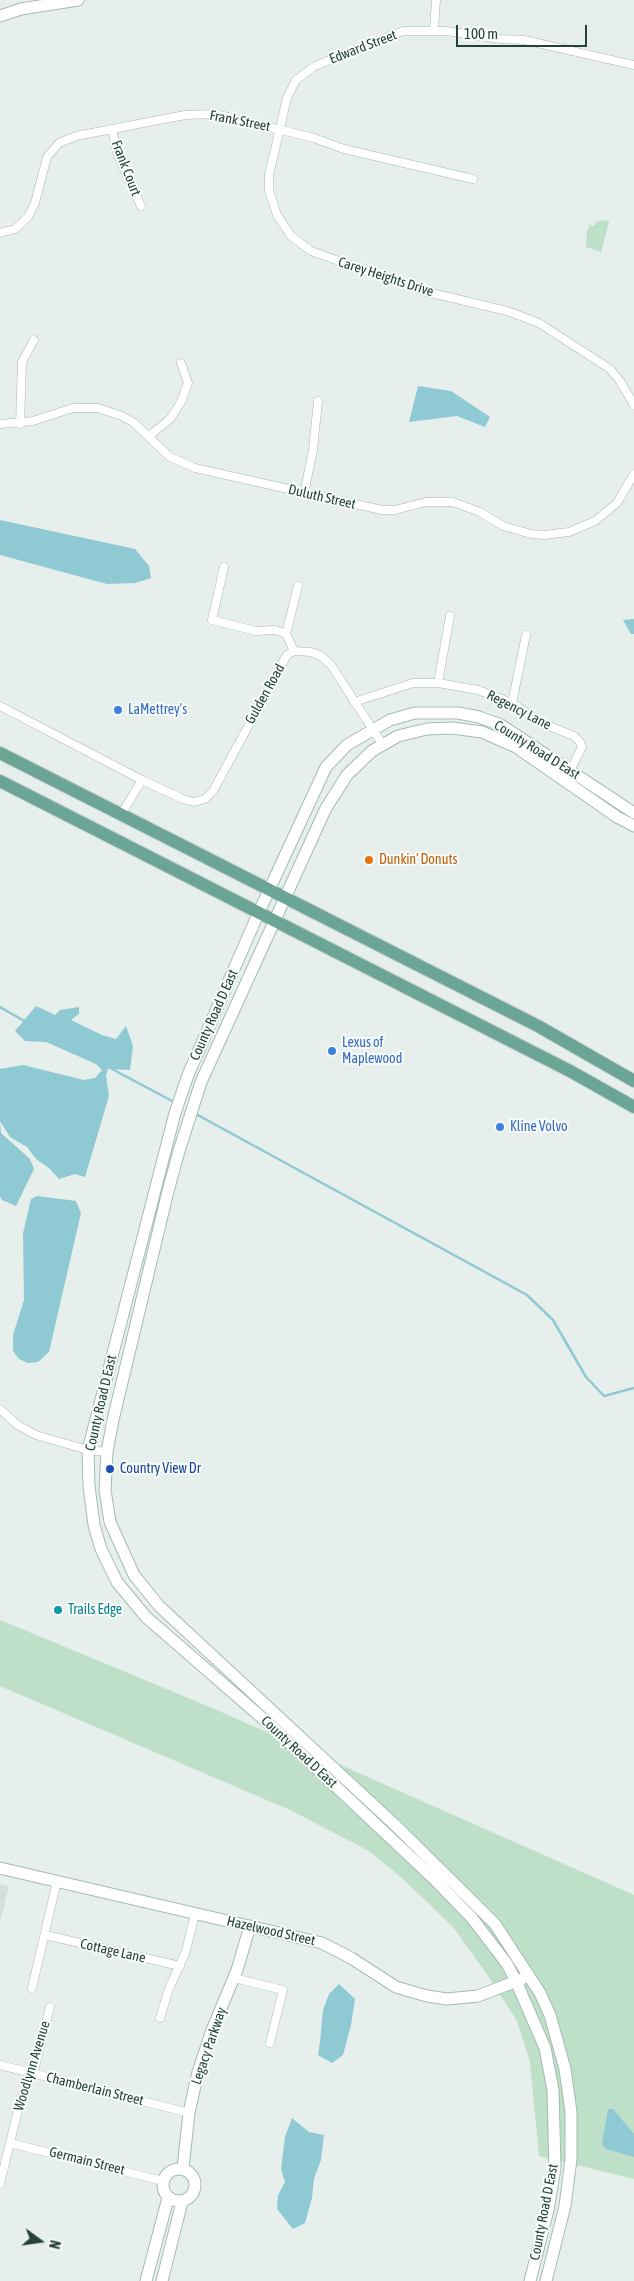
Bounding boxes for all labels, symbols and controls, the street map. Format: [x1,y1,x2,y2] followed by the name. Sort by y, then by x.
[459,15,590,47] scale bar
[464,25,498,42] text: 100 m
[327,26,399,68] street label: Edward Street
[208,107,272,135] street label: Frank Street
[108,138,144,198] street label: Frank Court
[336,254,436,300] street label: Carey Heights Drive
[287,481,357,513] street label: Duluth Street
[242,661,288,727] street label: Gulden Road
[484,687,554,733] street label: Regency Lane
[128,702,187,718] place label: LaMettrey's
[112,704,124,716] marker: LaMettrey's
[491,717,583,783] street label: County Road D East
[379,852,457,868] place label: Dunkin’ Donuts
[363,854,375,866] marker: Dunkin’ Donuts
[186,967,242,1063] street label: County Road D East
[342,1035,402,1068] place label: Lexus of Maplewood
[326,1045,338,1057] marker: Lexus of Maplewood
[510,1119,568,1135] place label: Kline Volvo
[494,1121,506,1133] marker: Kline Volvo
[82,1353,120,1453] street label: County Road D East
[120,1461,201,1477] place label: Country View Dr
[104,1463,116,1475] marker: Country View Dr
[68,1602,122,1618] place label: Trails Edge
[52,1604,64,1616] marker: Trails Edge
[257,1712,341,1792] street label: County Road D East
[225,1913,317,1949] street label: Hazelwood Street
[79,1935,147,1967] street label: Cottage Lane
[188,2005,230,2087] street label: Legacy Parkway
[10,2019,54,2113] street label: Woodlynn Avenue
[45,2069,145,2109] street label: Chamberlain Street
[48,2144,126,2178] street label: Germain Street
[526,2162,562,2262] street label: County Road D East
[15,2216,65,2266] north arrow
[46,2239,63,2251] text: N

